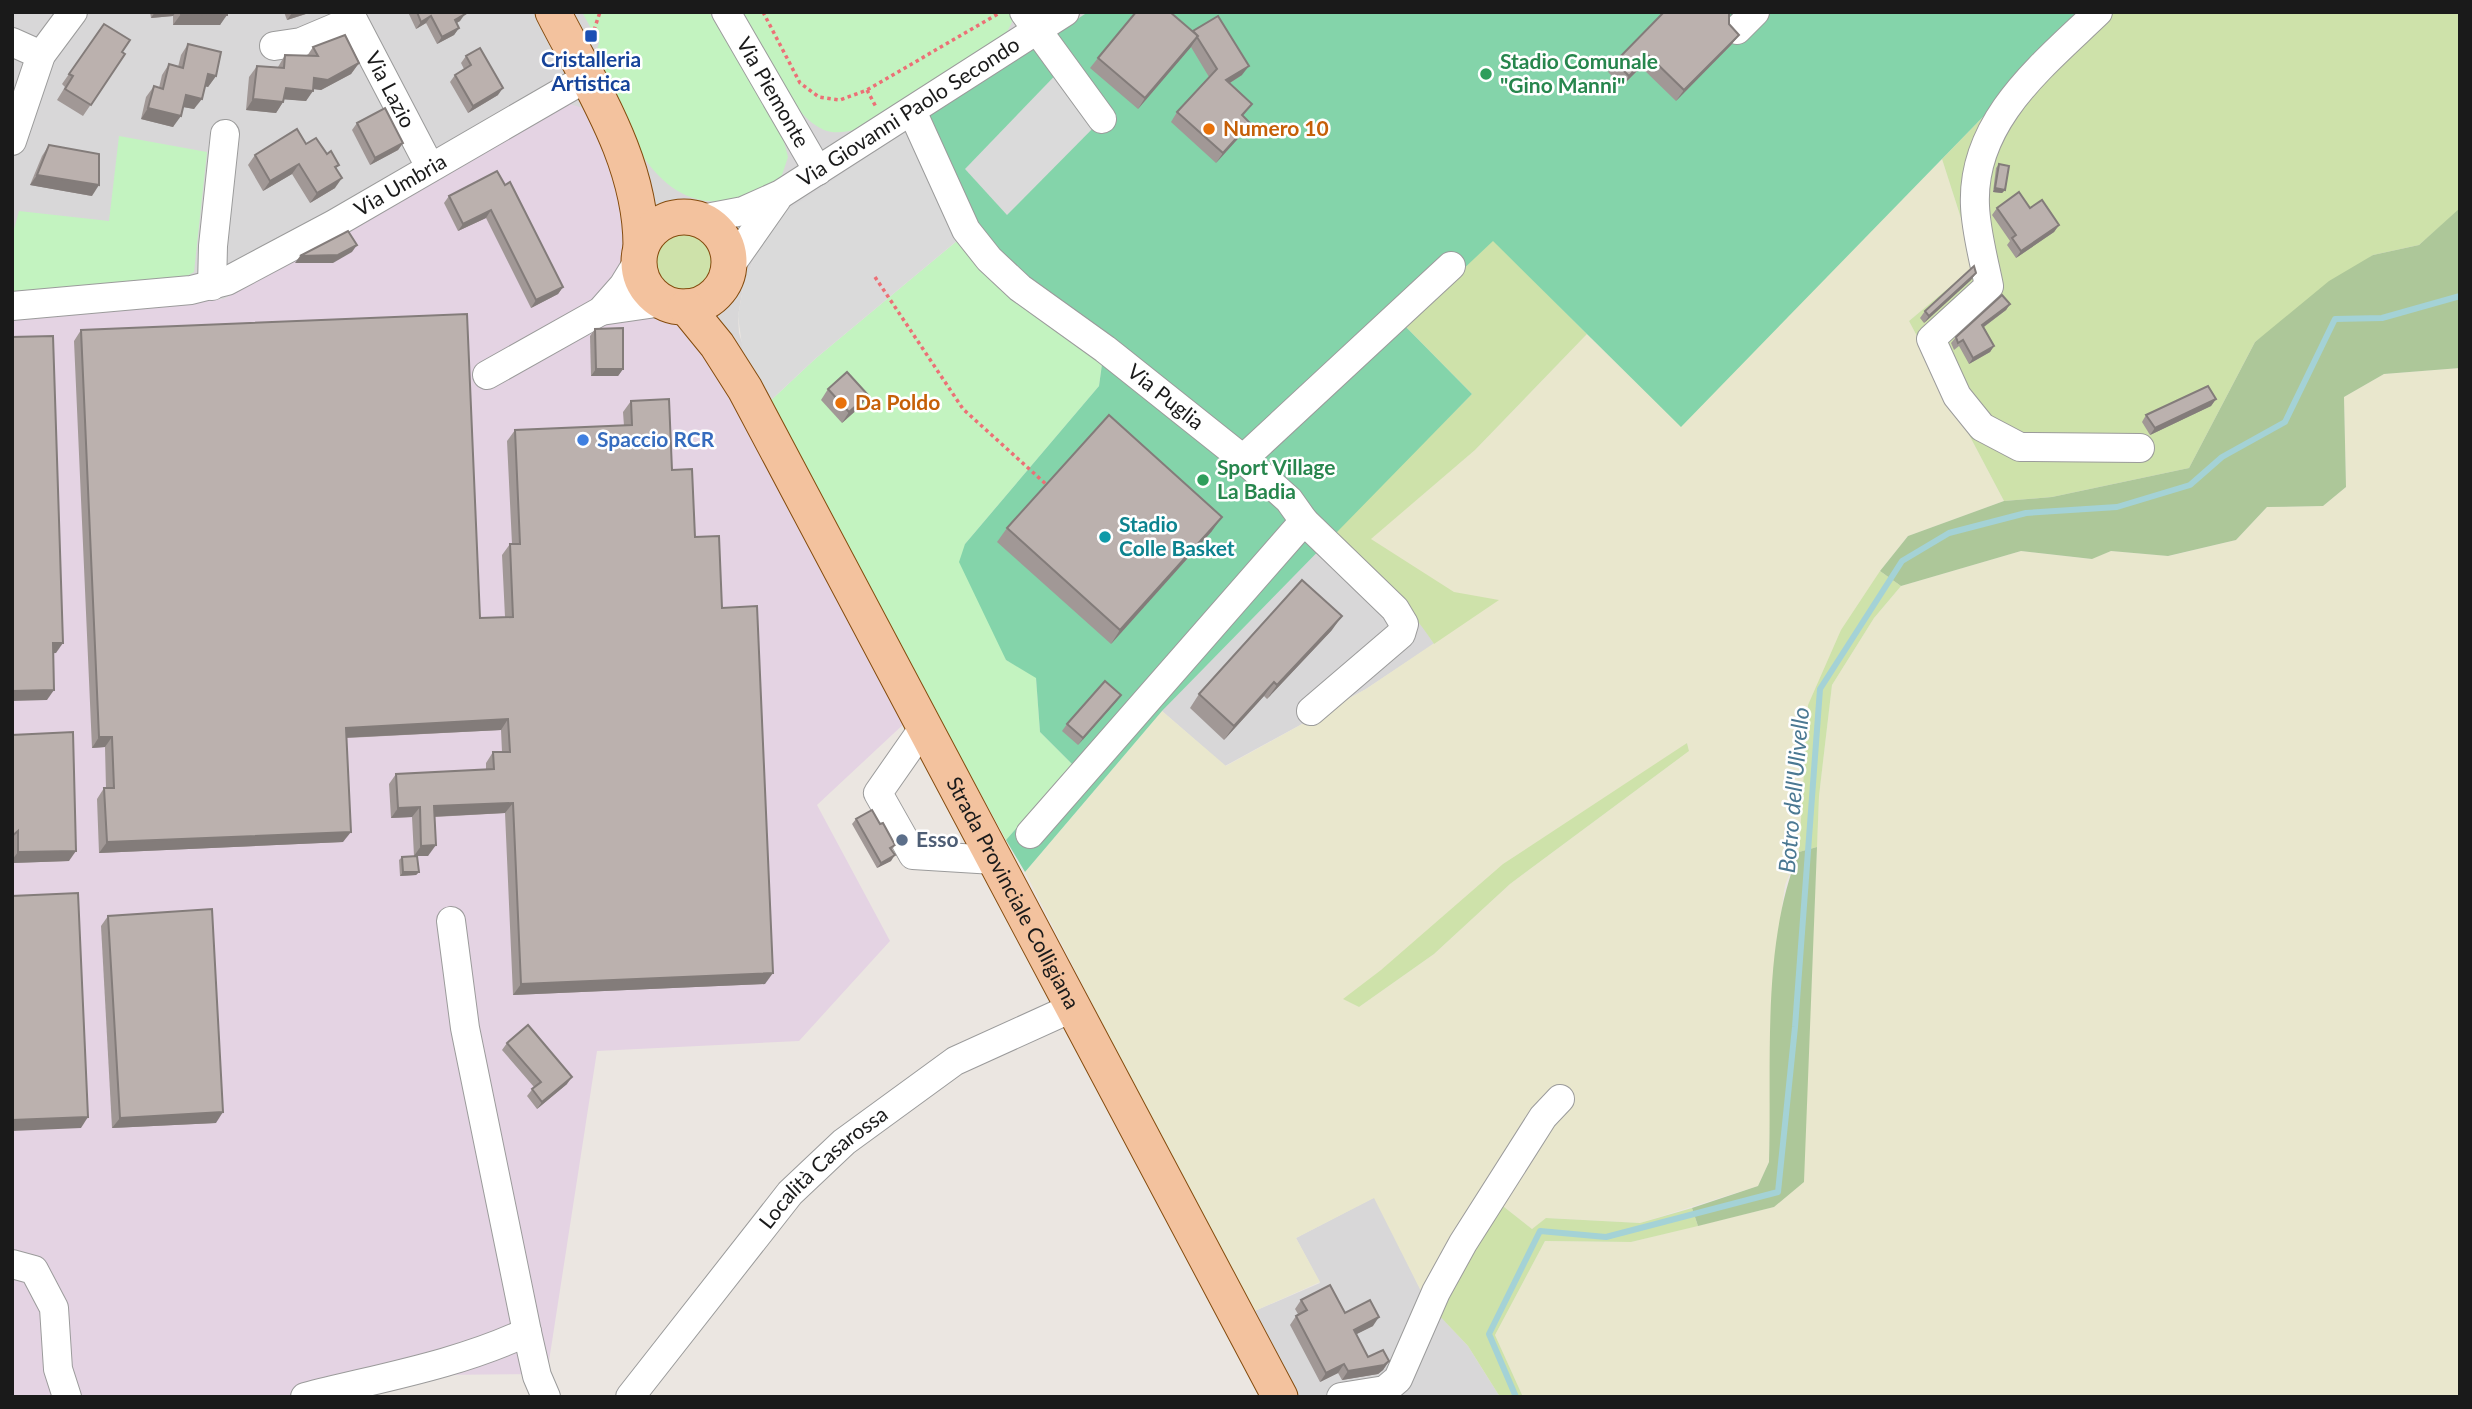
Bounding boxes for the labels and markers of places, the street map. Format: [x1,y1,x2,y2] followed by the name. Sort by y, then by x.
[583,28,599,44] marker: Cristalleria Artistica
[541,46,641,95] place label: Cristalleria Artistica
[1500,48,1658,97] place label: Stadio Comunale "Gino Manni"
[1478,66,1494,82] marker: Stadio Comunale "Gino Manni"
[1223,115,1329,140] place label: Numero 10
[1201,121,1217,137] marker: Numero 10
[855,389,940,414] place label: Da Poldo
[833,395,849,411] marker: Da Poldo
[597,426,715,451] place label: Spaccio RCR
[575,432,591,448] marker: Spaccio RCR
[1217,454,1335,503] place label: Sport Village La Badia
[1195,472,1211,488] marker: Sport Village La Badia
[1119,511,1235,560] place label: Stadio Colle Basket
[1097,529,1113,545] marker: Stadio Colle Basket
[916,826,958,851] place label: Esso
[894,832,910,848] marker: Esso

